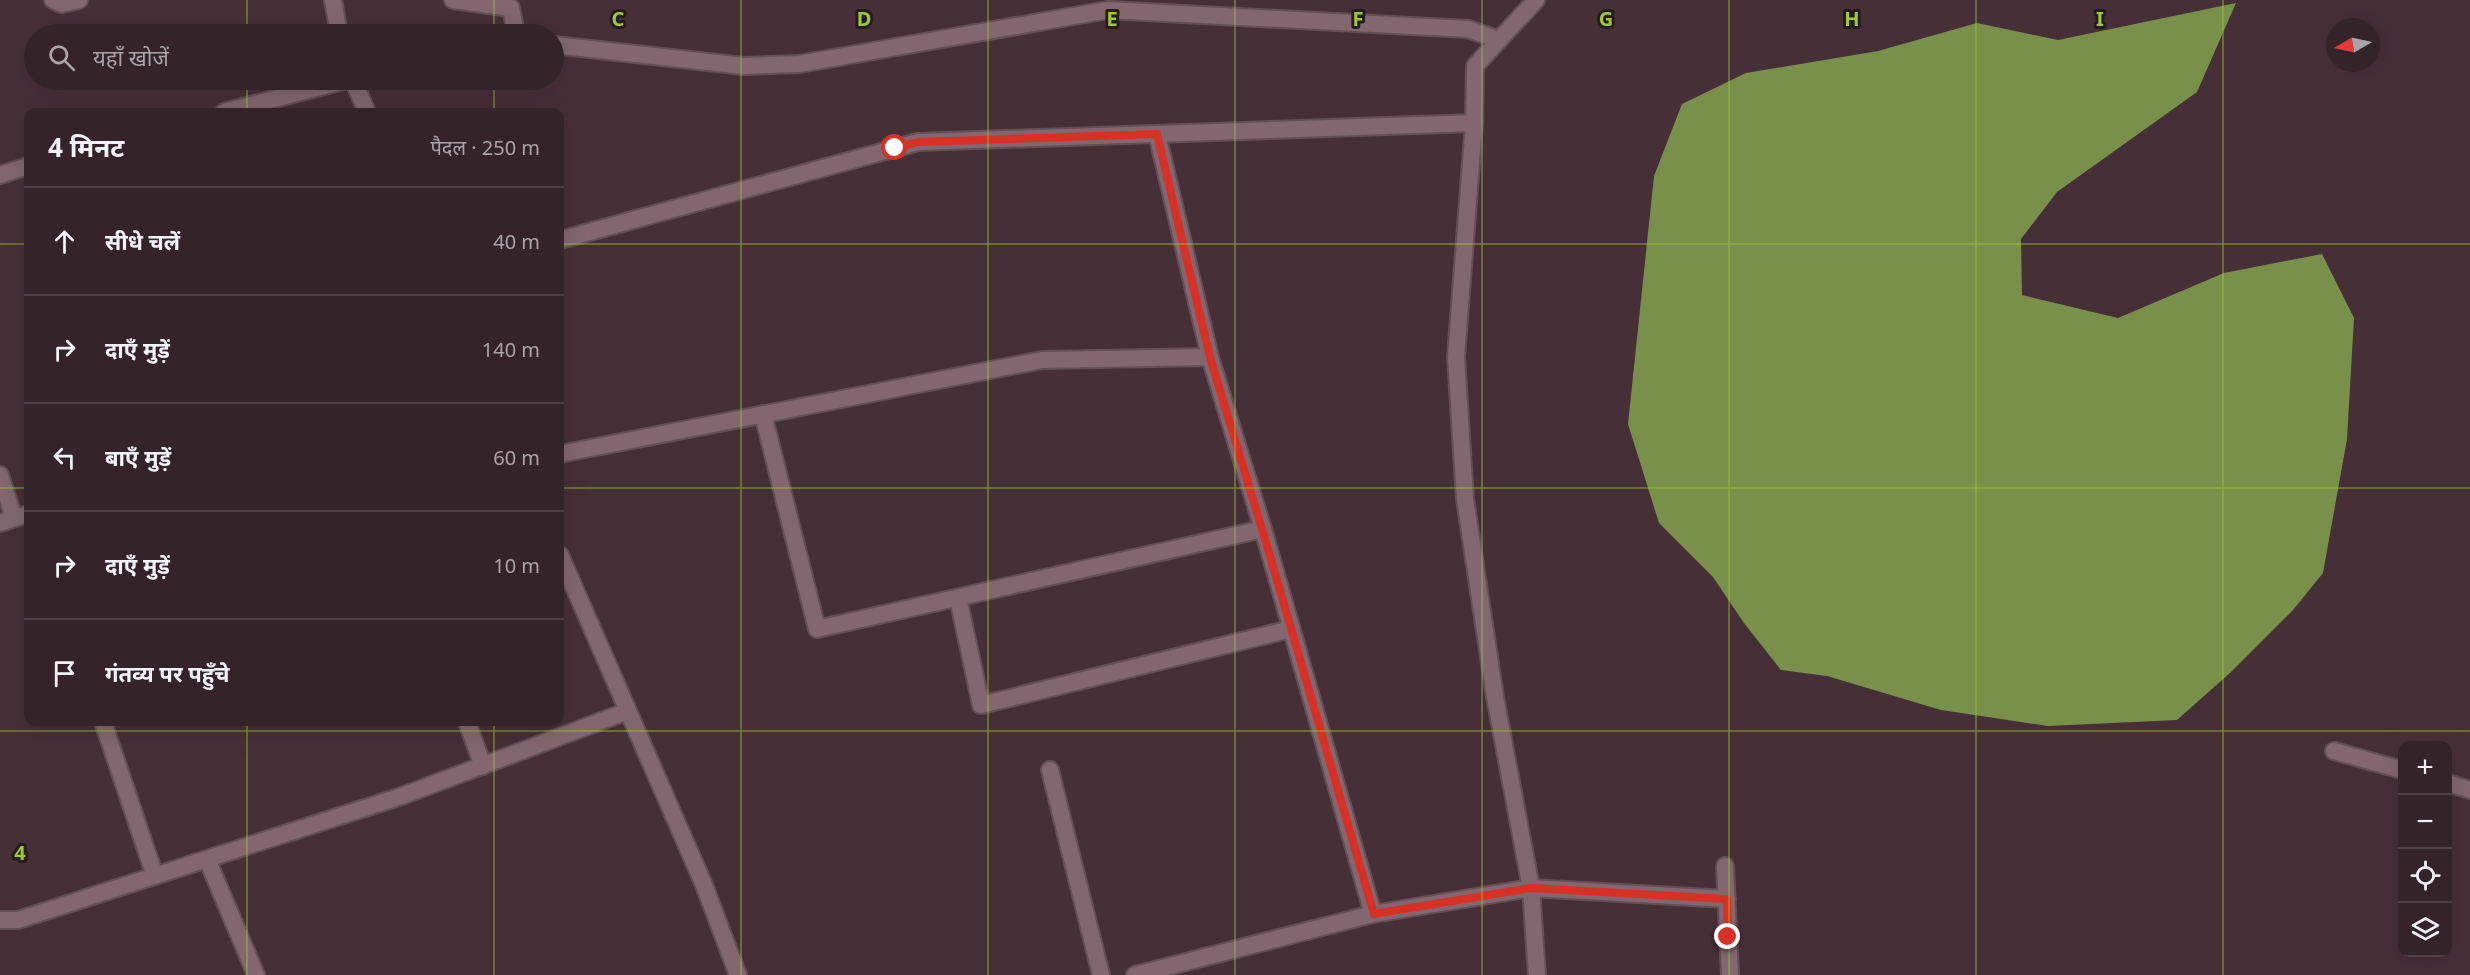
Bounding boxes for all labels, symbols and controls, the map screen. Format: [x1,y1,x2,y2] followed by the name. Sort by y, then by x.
[612,5,625,32] text: C
[857,5,871,32] text: D
[1106,5,1118,32] text: E
[1353,5,1363,32] text: F
[1599,5,1613,32] text: G
[1844,5,1860,32] text: H
[2096,5,2104,32] text: I
[2326,18,2380,72] north arrow
[24,24,564,90] search box
[45,41,78,74] icon: search
[93,42,169,72] text: यहाँ खोजें
[48,129,124,165] text: 4 मिनट
[430,134,540,161] text: पैदल · 250 m
[881,134,907,160] route start
[48,225,81,258] icon: ahead
[105,226,180,256] text: सीधे चलें
[493,228,540,255] text: 40 m
[48,333,81,366] icon: right
[105,334,170,364] text: दाएँ मुड़ें
[482,336,540,363] text: 140 m
[48,441,81,474] icon: left
[105,442,171,472] text: बाएँ मुड़ें
[493,444,540,471] text: 60 m
[48,549,81,582] icon: right
[105,550,170,580] text: दाएँ मुड़ें
[493,552,540,579] text: 10 m
[48,657,81,690] icon: arrive
[105,658,230,688] text: गंतव्य पर पहुँचे
[2398,741,2452,957] map controls
[2398,741,2452,795] button: +
[2398,795,2452,849] button: −
[14,839,26,866] text: 4
[2398,849,2452,903] button: locate
[2398,903,2452,957] button: layers
[1714,923,1740,949] route end

